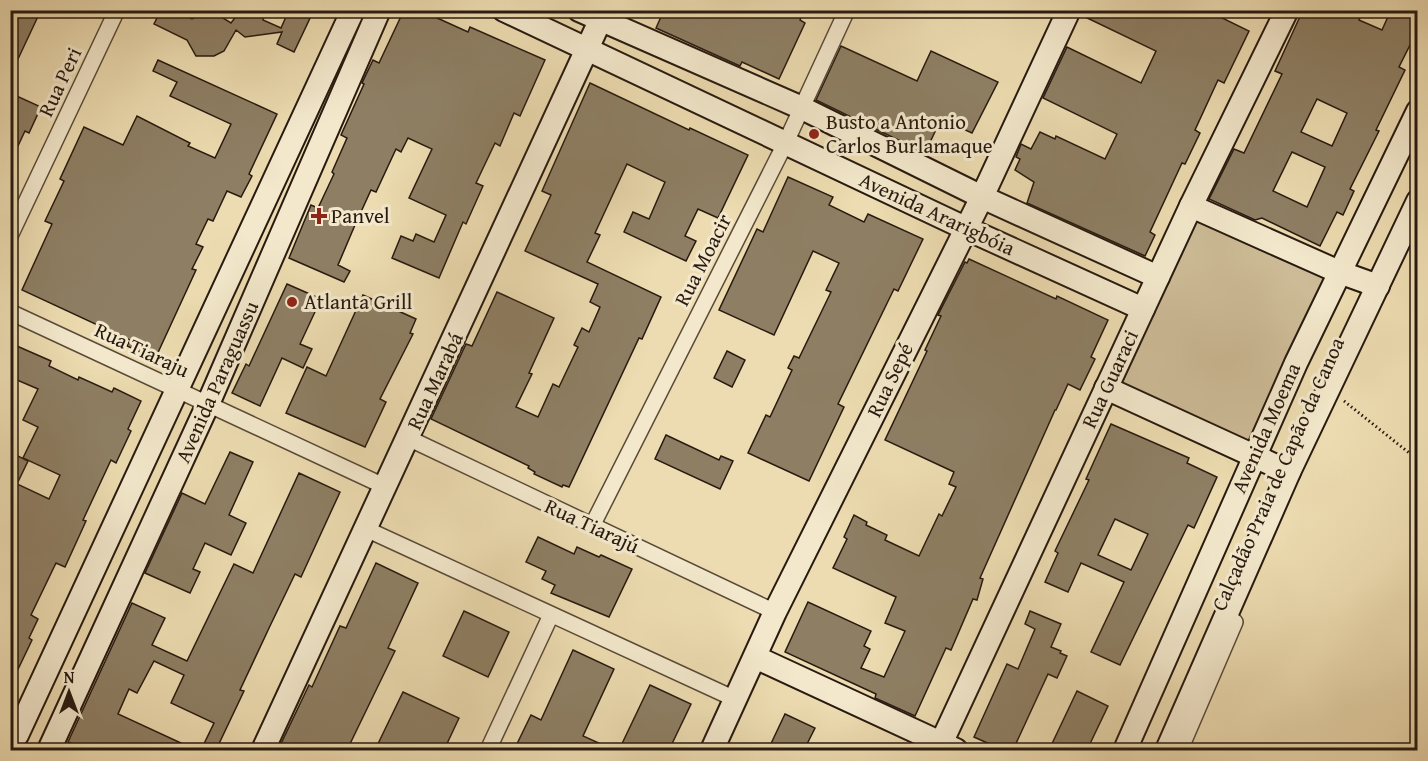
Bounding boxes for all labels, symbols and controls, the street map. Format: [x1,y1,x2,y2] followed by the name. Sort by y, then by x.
[30,42,89,122] street label: Rua Peri
[826,106,993,161] place label: Busto a Antonio Carlos Burlamaque
[807,127,821,141] marker: Busto a Antonio Carlos Burlamaque
[854,164,1020,263] street label: Avenida Ararigbóia
[331,200,390,231] place label: Panvel
[666,208,739,311] street label: Rua Moacir
[312,209,326,223] marker: Panvel
[304,286,413,317] place label: Atlanta Grill
[167,295,266,468] street label: Avenida Paraguassu
[285,295,299,309] marker: Atlanta Grill
[90,314,195,385] street label: Rua Tiaraju
[1073,324,1146,433] street label: Rua Guaraci
[398,327,471,435] street label: Rua Marabá
[1203,332,1352,615] street label: Calçadão Praia de Capão da Canoa
[858,337,921,422] street label: Rua Sepé
[1223,358,1308,498] street label: Avenida Moema
[540,490,645,561] street label: Rua Tiarajú
[39,662,99,722] north arrow
[64,665,75,689] text: N

